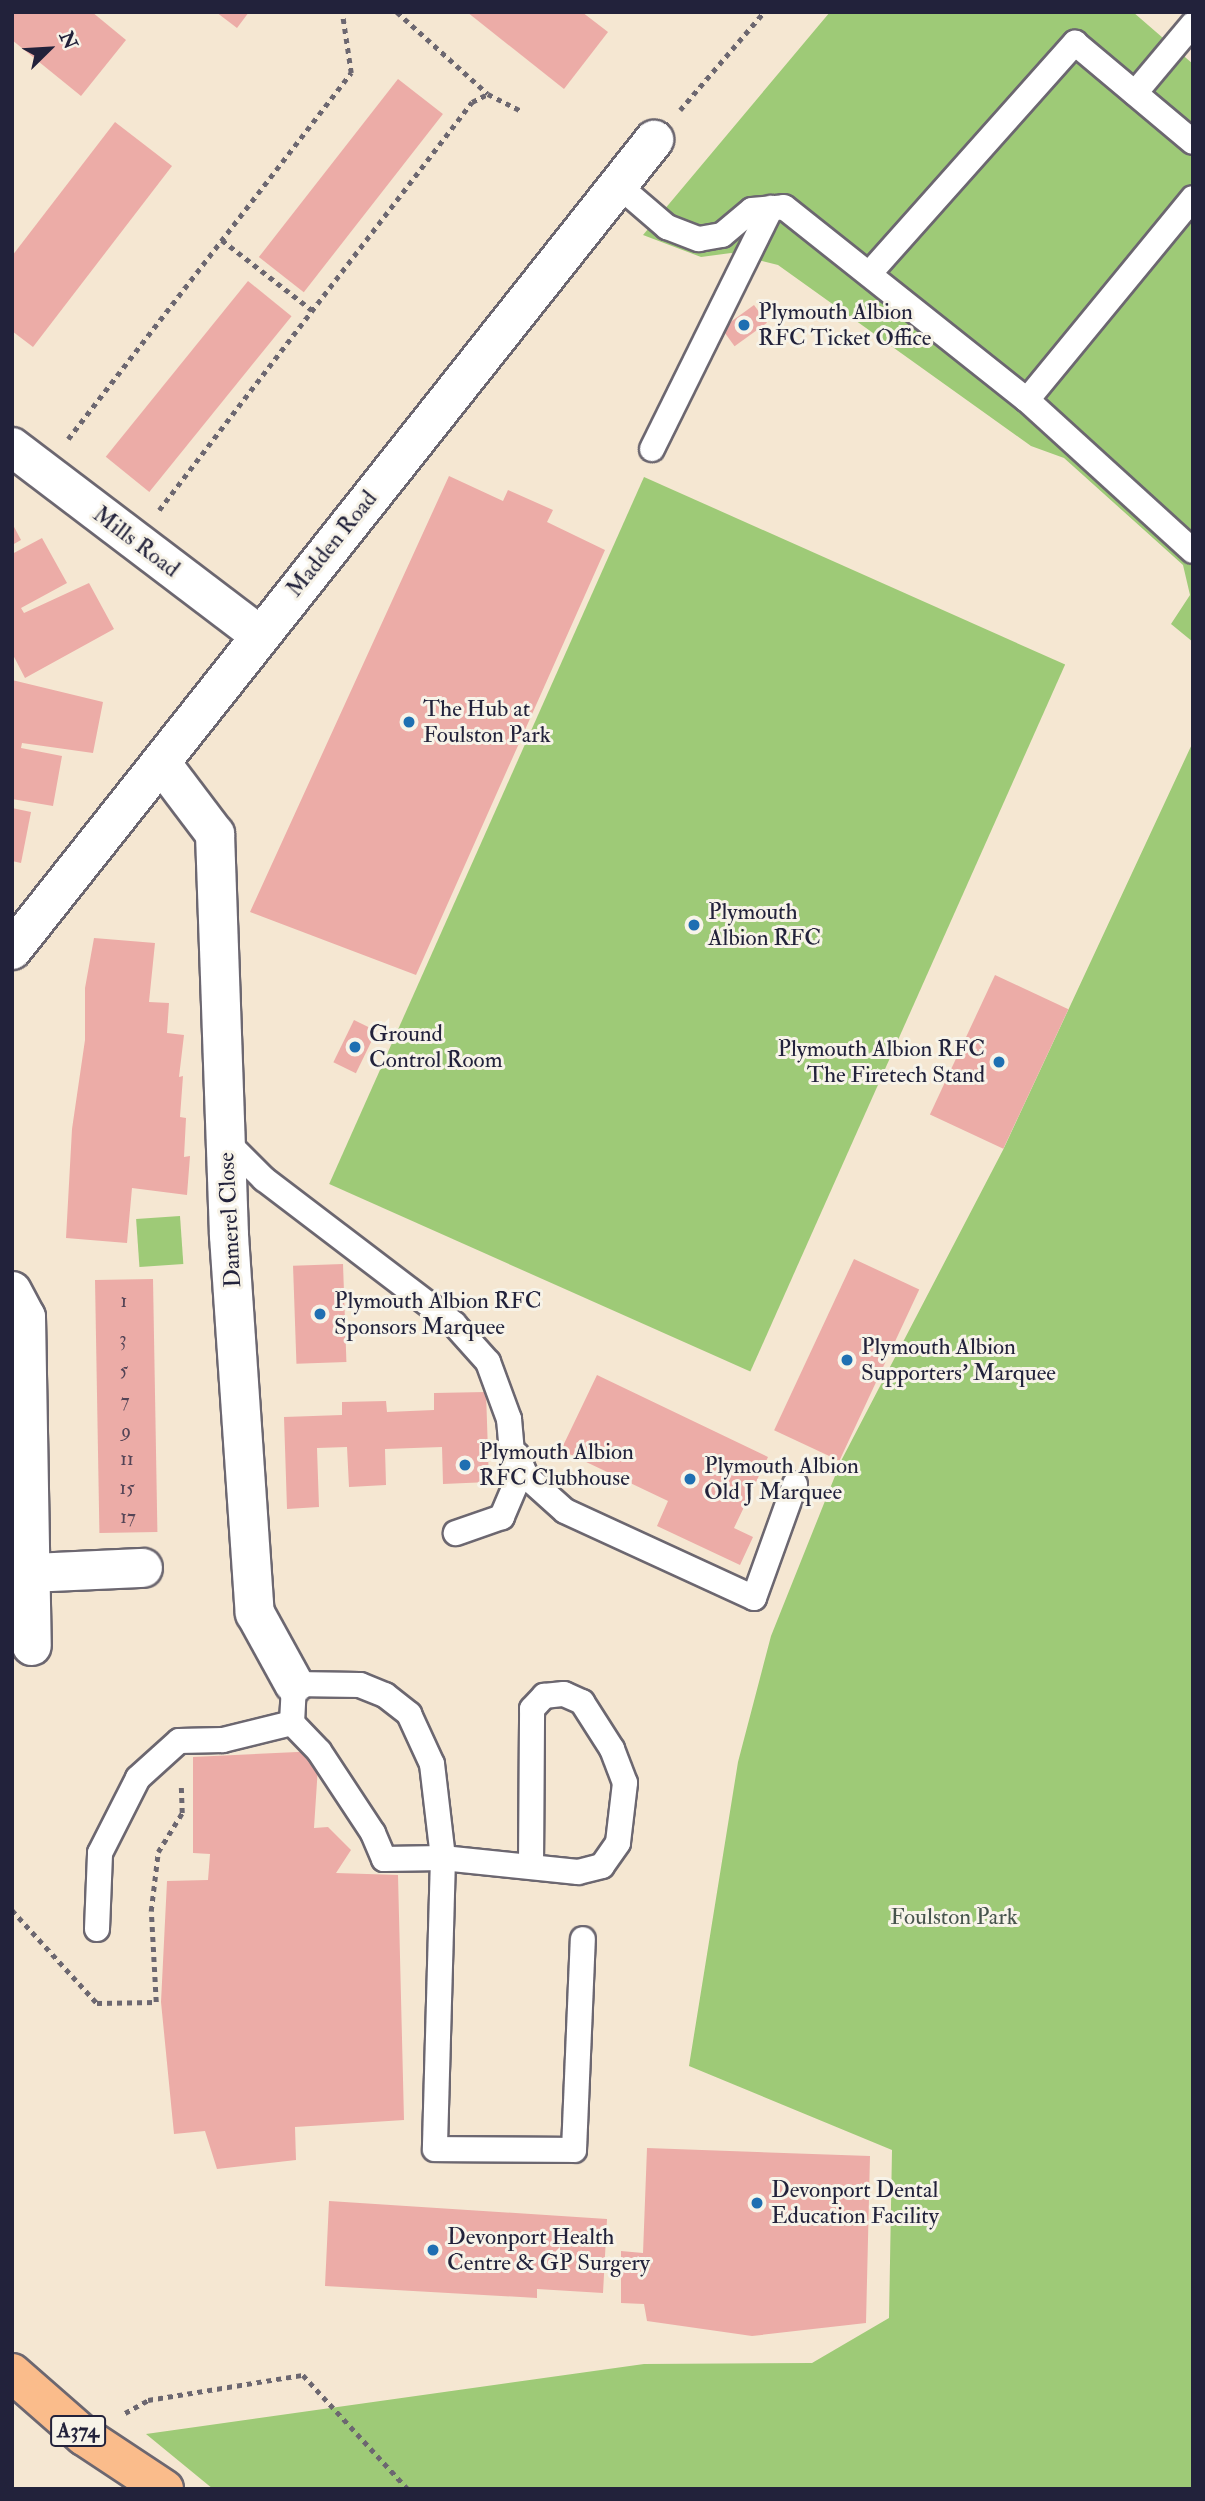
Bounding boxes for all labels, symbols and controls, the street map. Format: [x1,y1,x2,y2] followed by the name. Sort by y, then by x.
[14,14,84,84] north arrow
[54,28,83,53] text: N
[758,298,931,352] place label: Plymouth Albion RFC Ticket Office
[736,317,752,333] marker: Plymouth Albion RFC Ticket Office
[281,485,383,603] street label: Madden Road
[87,501,185,583] street label: Mills Road
[423,695,551,749] place label: The Hub at Foulston Park
[401,714,417,730] marker: The Hub at Foulston Park
[708,898,821,952] place label: Plymouth Albion RFC
[686,917,702,933] marker: Plymouth Albion RFC
[369,1020,503,1074] place label: Ground Control Room
[777,1035,985,1089] place label: Plymouth Albion RFC The Firetech Stand
[347,1039,363,1055] marker: Ground Control Room
[991,1054,1007,1070] marker: Plymouth Albion RFC The Firetech Stand
[213,1152,247,1288] street label: Damerel Close
[334,1287,542,1341] place label: Plymouth Albion RFC Sponsors Marquee
[121,1291,127,1313] house number: 1
[312,1306,328,1322] marker: Plymouth Albion RFC Sponsors Marquee
[119,1329,127,1351] house number: 3
[861,1333,1056,1387] place label: Plymouth Albion Supporters' Marquee
[839,1352,855,1368] marker: Plymouth Albion Supporters' Marquee
[120,1360,128,1382] house number: 5
[121,1391,129,1413] house number: 7
[121,1421,131,1443] house number: 9
[479,1438,634,1492] place label: Plymouth Albion RFC Clubhouse
[120,1449,134,1471] house number: 11
[704,1452,859,1506] place label: Plymouth Albion Old J Marquee
[457,1457,473,1473] marker: Plymouth Albion RFC Clubhouse
[682,1471,698,1487] marker: Plymouth Albion Old J Marquee
[119,1478,135,1500] house number: 15
[120,1507,136,1529] house number: 17
[890,1903,1018,1931] park label: Foulston Park
[771,2176,939,2230] place label: Devonport Dental Education Facility
[749,2195,765,2211] marker: Devonport Dental Education Facility
[447,2223,650,2277] place label: Devonport Health Centre & GP Surgery
[425,2242,441,2258] marker: Devonport Health Centre & GP Surgery
[50,2414,106,2448] road number: A374

